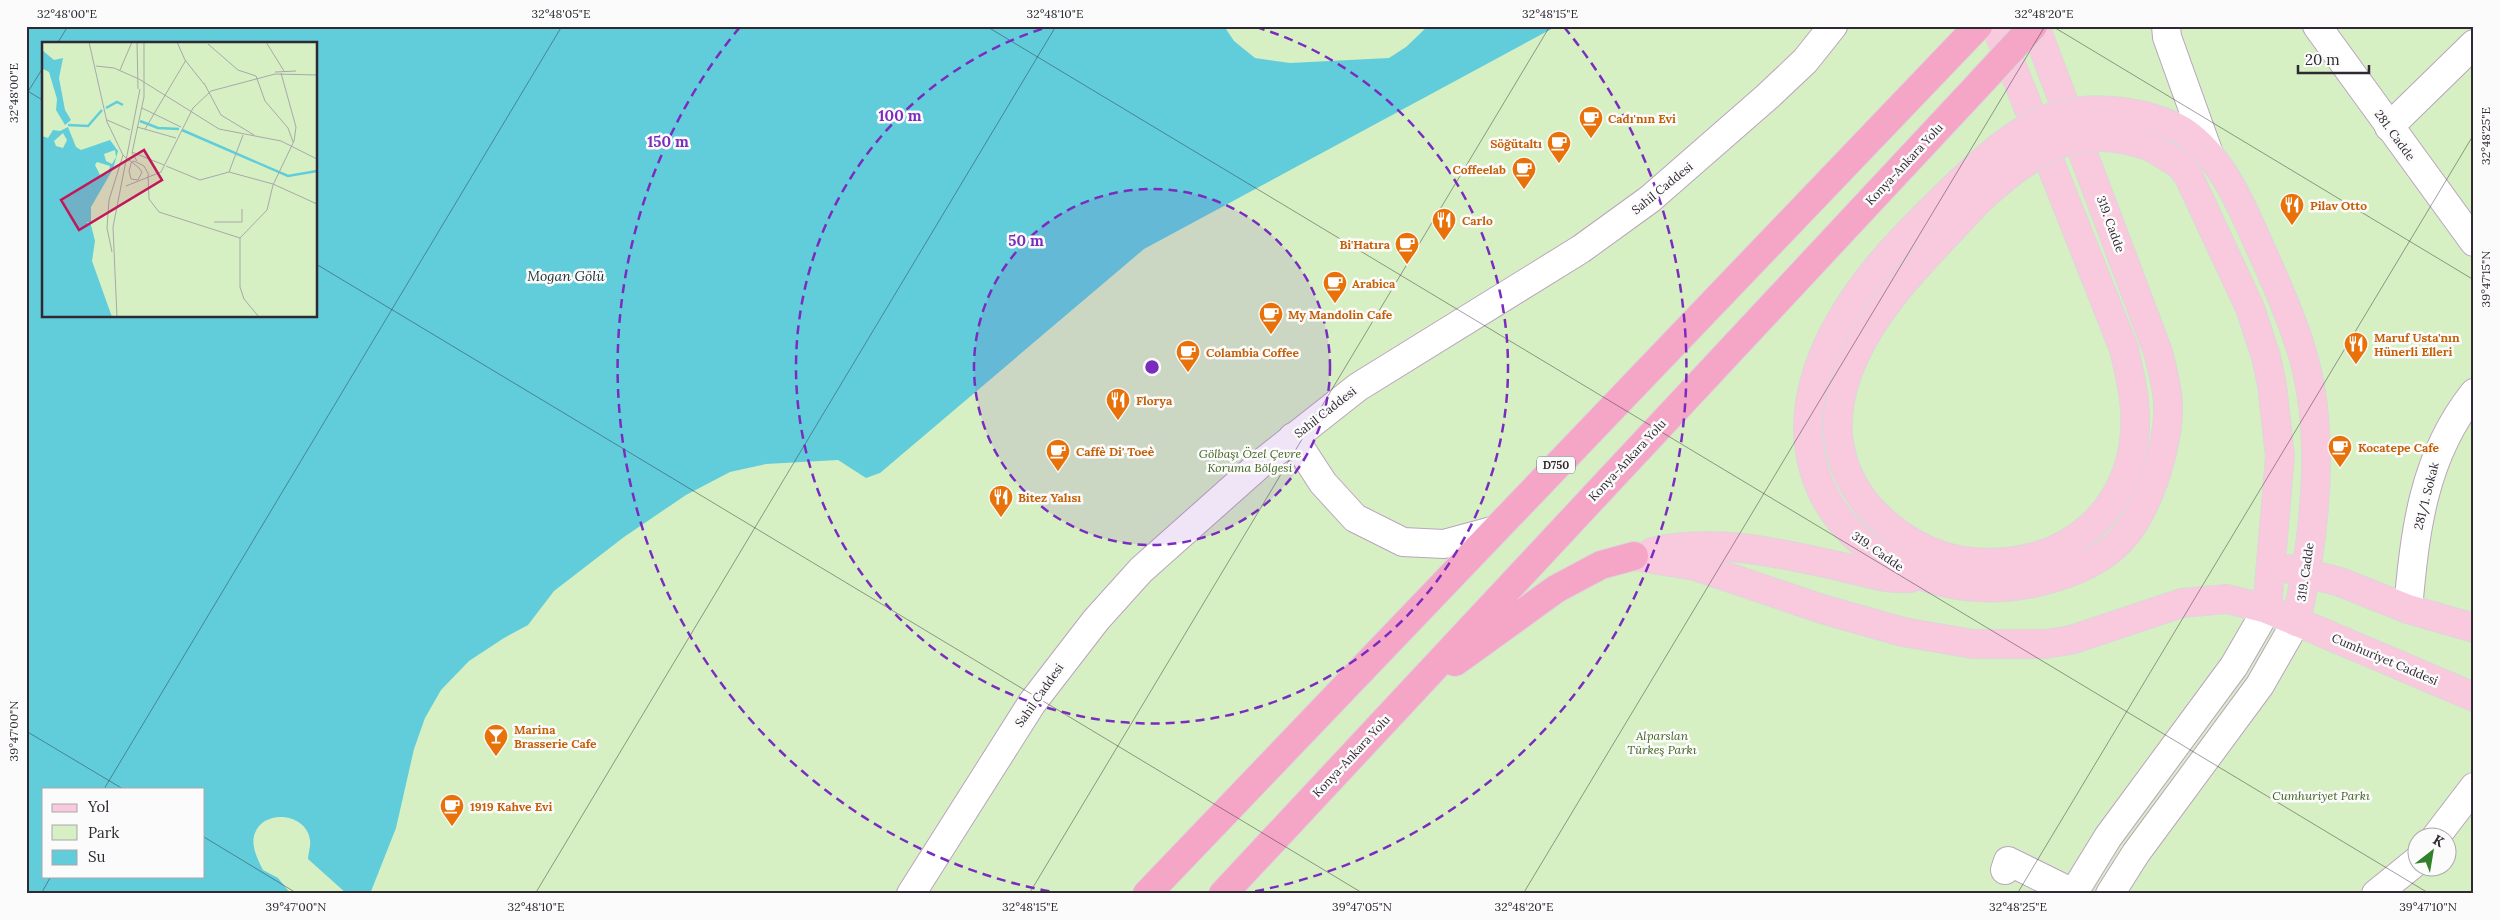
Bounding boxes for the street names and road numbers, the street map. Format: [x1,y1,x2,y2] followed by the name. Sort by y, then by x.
[2372,107,2419,164] street label: 281. Cadde
[1862,120,1946,208] street label: Konya-Ankara Yolu
[1628,159,1696,217] street label: Sahil Caddesi
[2094,194,2128,255] street label: 319. Cadde
[1291,383,1359,441] street label: Sahil Caddesi
[1585,416,1669,504] street label: Konya-Ankara Yolu
[1537,456,1575,474] road number: D750
[2410,460,2443,532] street label: 281/1. Sokak
[1849,528,1907,574] street label: 319. Cadde
[2293,541,2317,602] street label: 319. Cadde
[2330,630,2440,688] street label: Cumhuriyet Caddesi
[1012,660,1066,730] street label: Sahil Caddesi
[1309,712,1393,800] street label: Konya-Ankara Yolu

